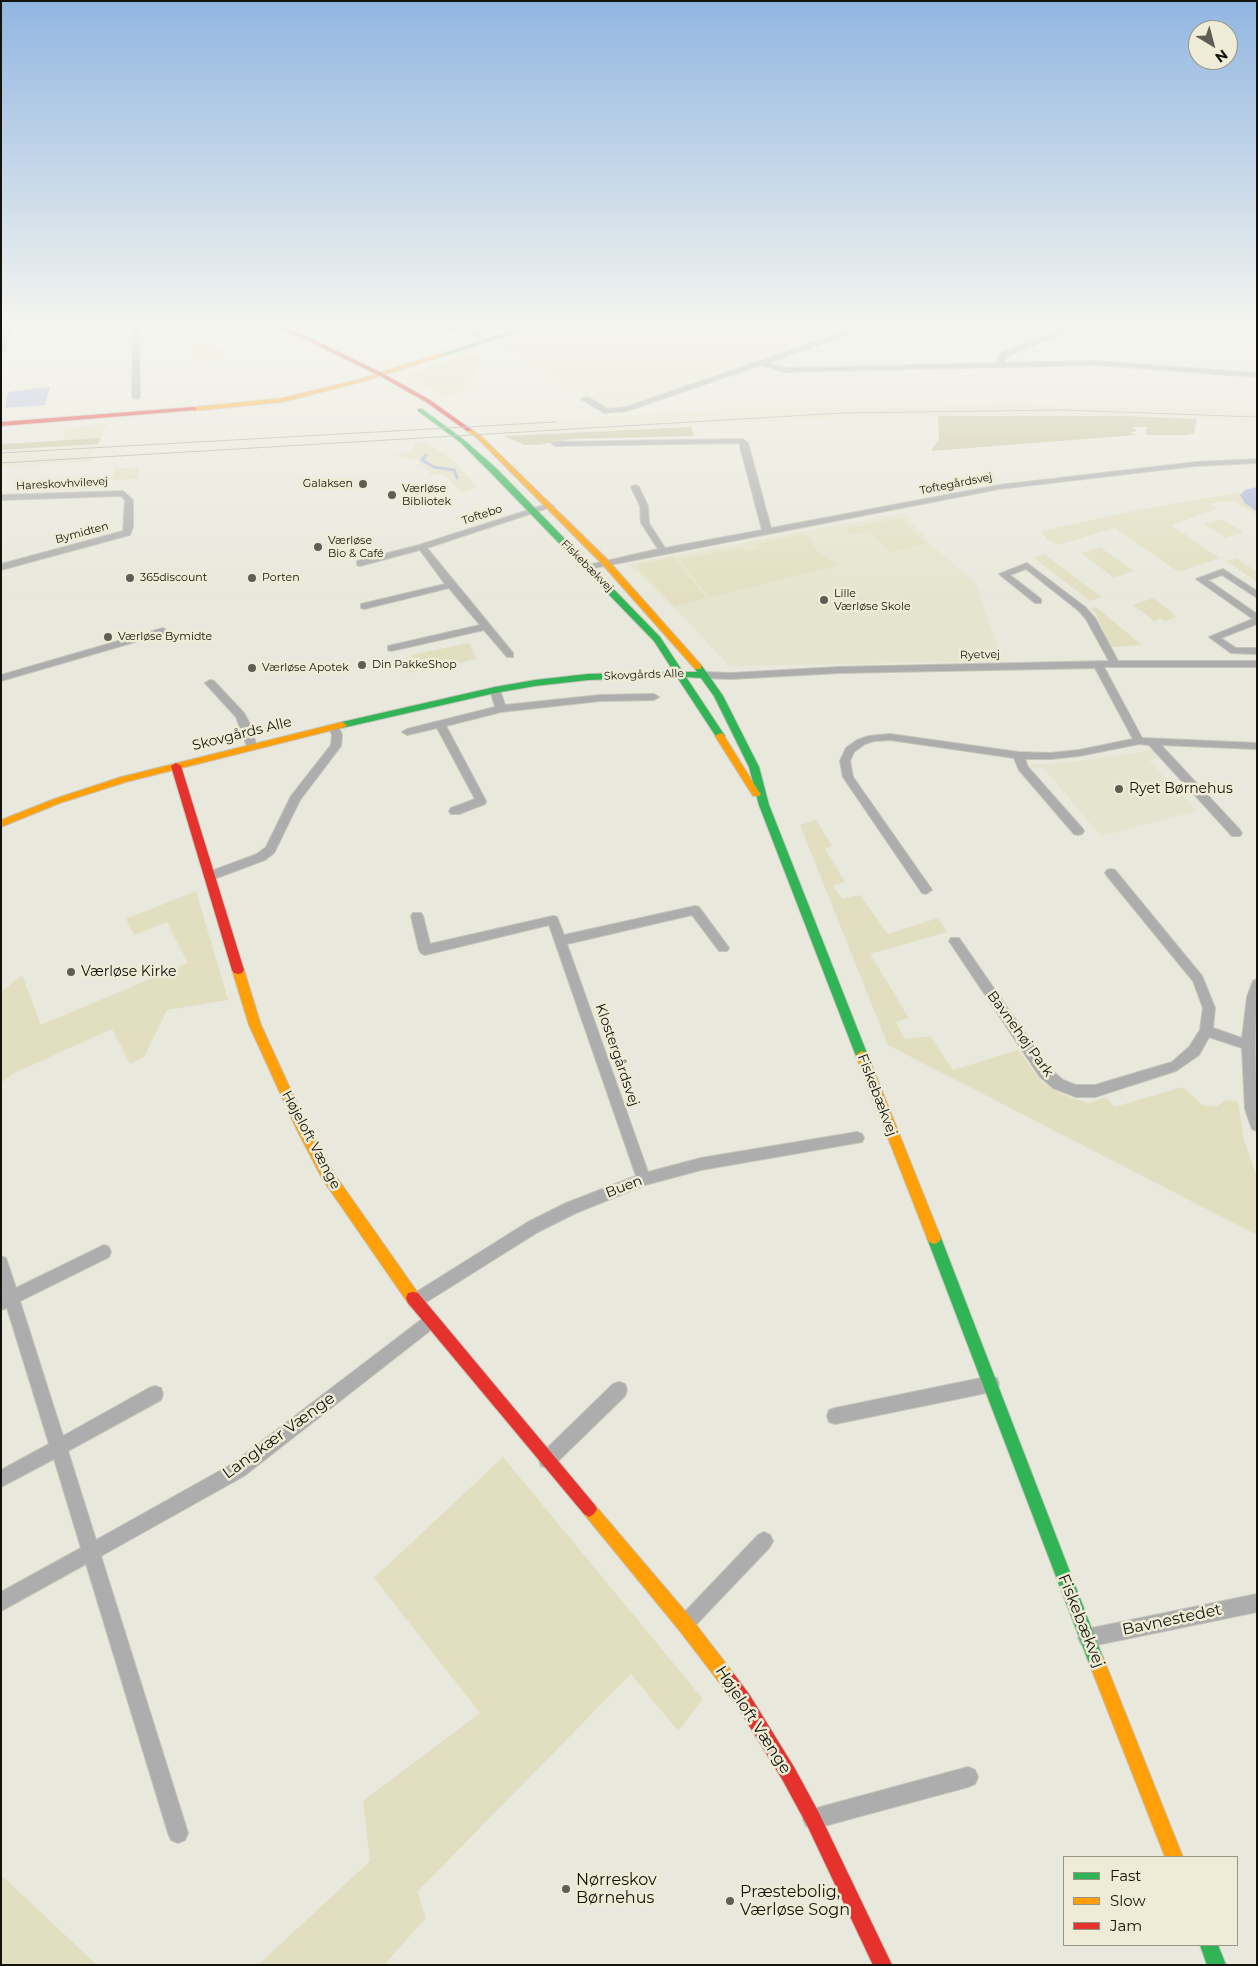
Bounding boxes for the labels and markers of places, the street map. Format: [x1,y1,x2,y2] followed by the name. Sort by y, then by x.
[303,477,353,491] place label: Galaksen
[357,478,369,490] marker: Galaksen
[402,482,451,508] place label: Værløse Bibliotek
[386,489,398,501] marker: Værløse Bibliotek
[328,534,384,560] place label: Værløse Bio & Café
[312,541,324,553] marker: Værløse Bio & Café
[140,571,207,585] place label: 365discount
[262,571,300,585] place label: Porten
[124,572,136,584] marker: 365discount
[246,572,258,584] marker: Porten
[834,587,911,613] place label: Lille Værløse Skole
[818,594,830,606] marker: Lille Værløse Skole
[118,630,212,644] place label: Værløse Bymidte
[102,631,114,643] marker: Værløse Bymidte
[372,658,457,672] place label: Din PakkeShop
[356,659,368,671] marker: Din PakkeShop
[262,661,349,675] place label: Værløse Apotek
[246,662,258,674] marker: Værløse Apotek
[1129,781,1233,797] place label: Ryet Børnehus
[1113,783,1125,795] marker: Ryet Børnehus
[81,964,177,980] place label: Værløse Kirke
[65,966,77,978] marker: Værløse Kirke
[576,1870,657,1908] place label: Nørreskov Børnehus
[740,1882,850,1920] place label: Præstebolig, Værløse Sogn
[560,1883,572,1895] marker: Nørreskov Børnehus
[724,1895,736,1907] marker: Præstebolig, Værløse Sogn

